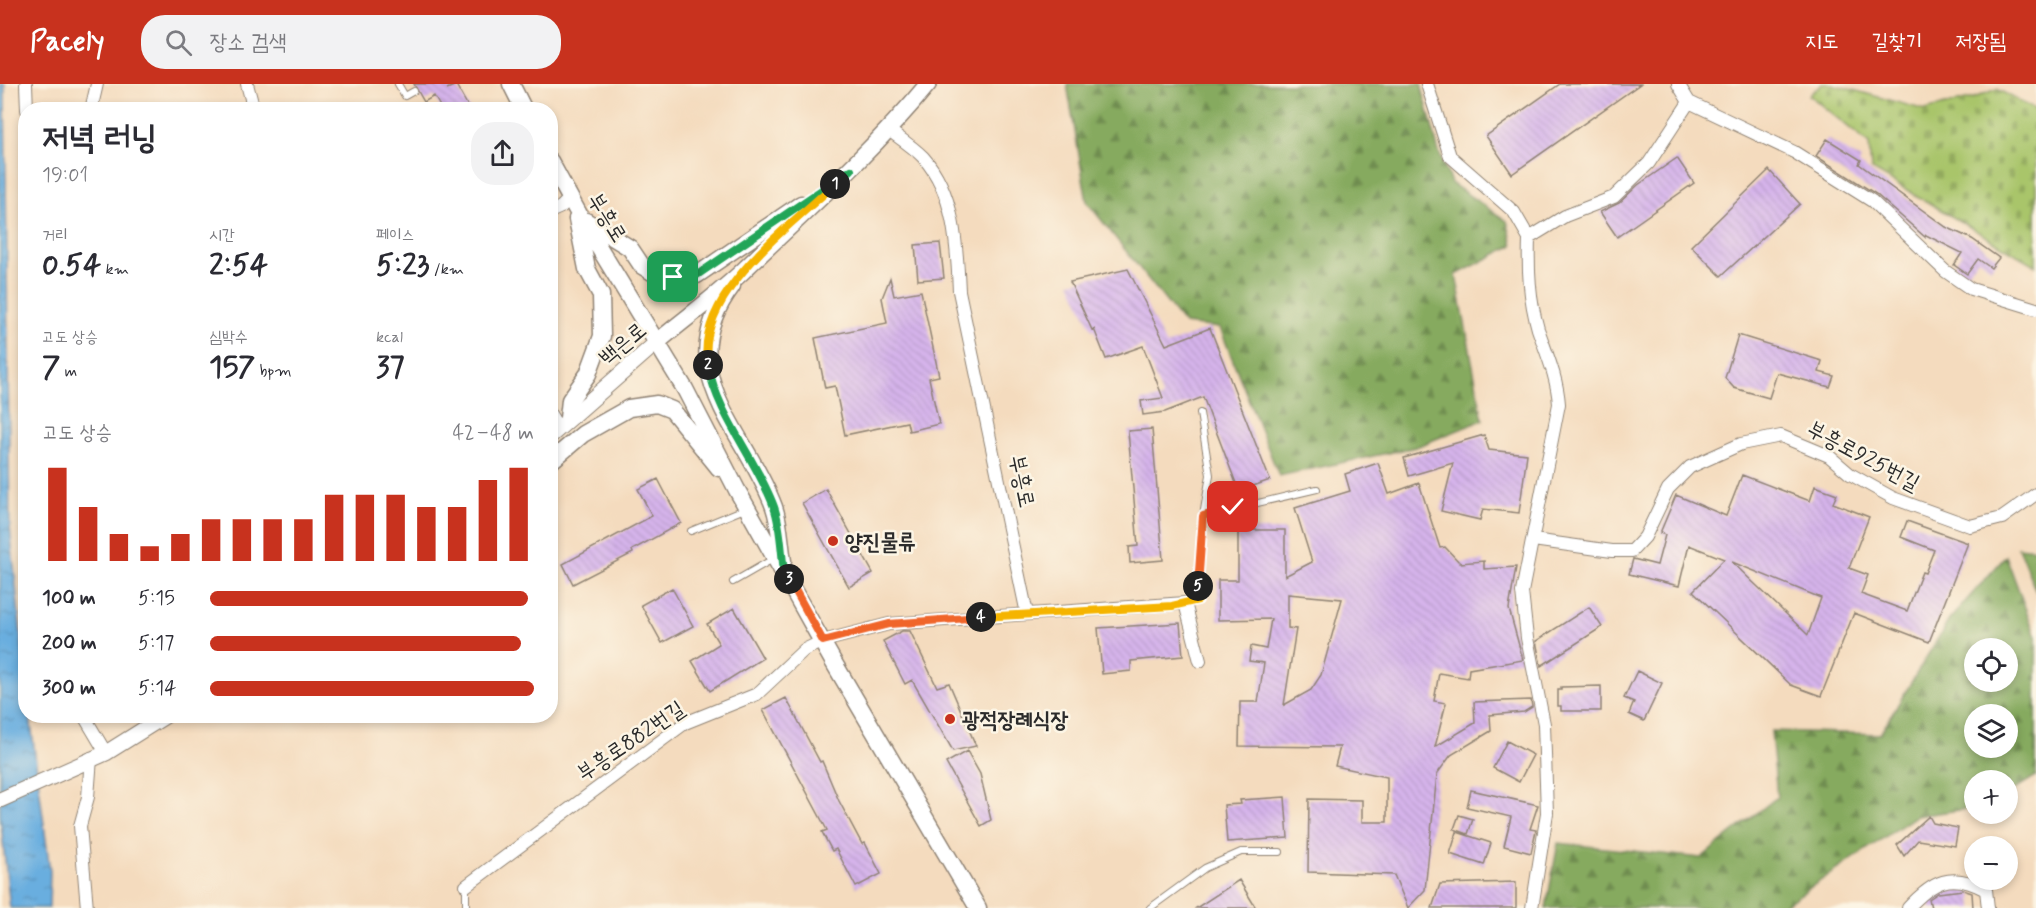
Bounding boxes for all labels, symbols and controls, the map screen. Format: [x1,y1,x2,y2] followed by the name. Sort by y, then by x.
[141,15,561,69] search box
[30,24,105,61] text: Pacely
[162,26,195,59] icon: search
[1805,28,1839,56] text: 지도
[1872,28,1922,56] text: 길찾기
[1955,28,2006,56] text: 저장됨
[210,29,286,57] text: 장소 검색
[42,117,157,161] text: 저녁 러닝
[471,122,534,185] button: share
[42,162,88,189] text: 19:01
[820,169,850,199] pin: 1
[831,173,839,194] text: 1
[580,188,632,248] street label: 부흥로
[42,225,68,246] text: 거리
[209,225,235,246] text: 시간
[376,225,415,246] text: 페이스
[42,246,101,285] text: 0.54
[209,246,268,285] text: 2:54
[376,246,429,285] text: 5:23
[647,251,698,302] pin
[101,259,129,280] text: km
[429,259,464,280] text: /km
[656,260,689,293] icon: arrive
[594,317,653,372] street label: 백은로
[42,327,98,348] text: 고도 상승
[209,327,248,348] text: 심박수
[376,327,403,348] text: kcal
[42,348,60,387] text: 7
[209,348,255,387] text: 157
[376,348,405,387] text: 37
[693,350,723,380] pin: 2
[704,354,712,375] text: 2
[60,361,77,382] text: m
[255,361,292,382] text: bpm
[1802,415,1924,498] street label: 부흥로925번길
[42,420,112,447] text: 고도 상승
[452,420,534,447] text: 42–48 m
[1002,453,1040,510] street label: 부흥로
[1207,481,1258,532] pin
[1216,490,1249,523] icon: check
[845,529,916,557] place label: 양진물류
[826,534,840,548] marker: 양진물류
[774,564,804,594] pin: 3
[785,568,793,589] text: 3
[1183,571,1213,601] pin: 5
[1193,575,1203,596] text: 5
[42,585,96,612] text: 100 m
[138,585,175,612] text: 5:15
[966,602,996,632] pin: 4
[976,606,986,627] text: 4
[42,630,97,657] text: 200 m
[138,630,174,657] text: 5:17
[1964,638,2018,890] map controls
[1964,638,2018,692] button: locate
[42,675,96,702] text: 300 m
[138,675,176,702] text: 5:14
[572,695,691,788] street label: 부흥로882번길
[1964,704,2018,758] button: layers
[962,707,1069,735] place label: 광적장례식장
[943,712,957,726] marker: 광적장례식장
[1964,770,2018,824] button: +
[1964,836,2018,890] button: −

